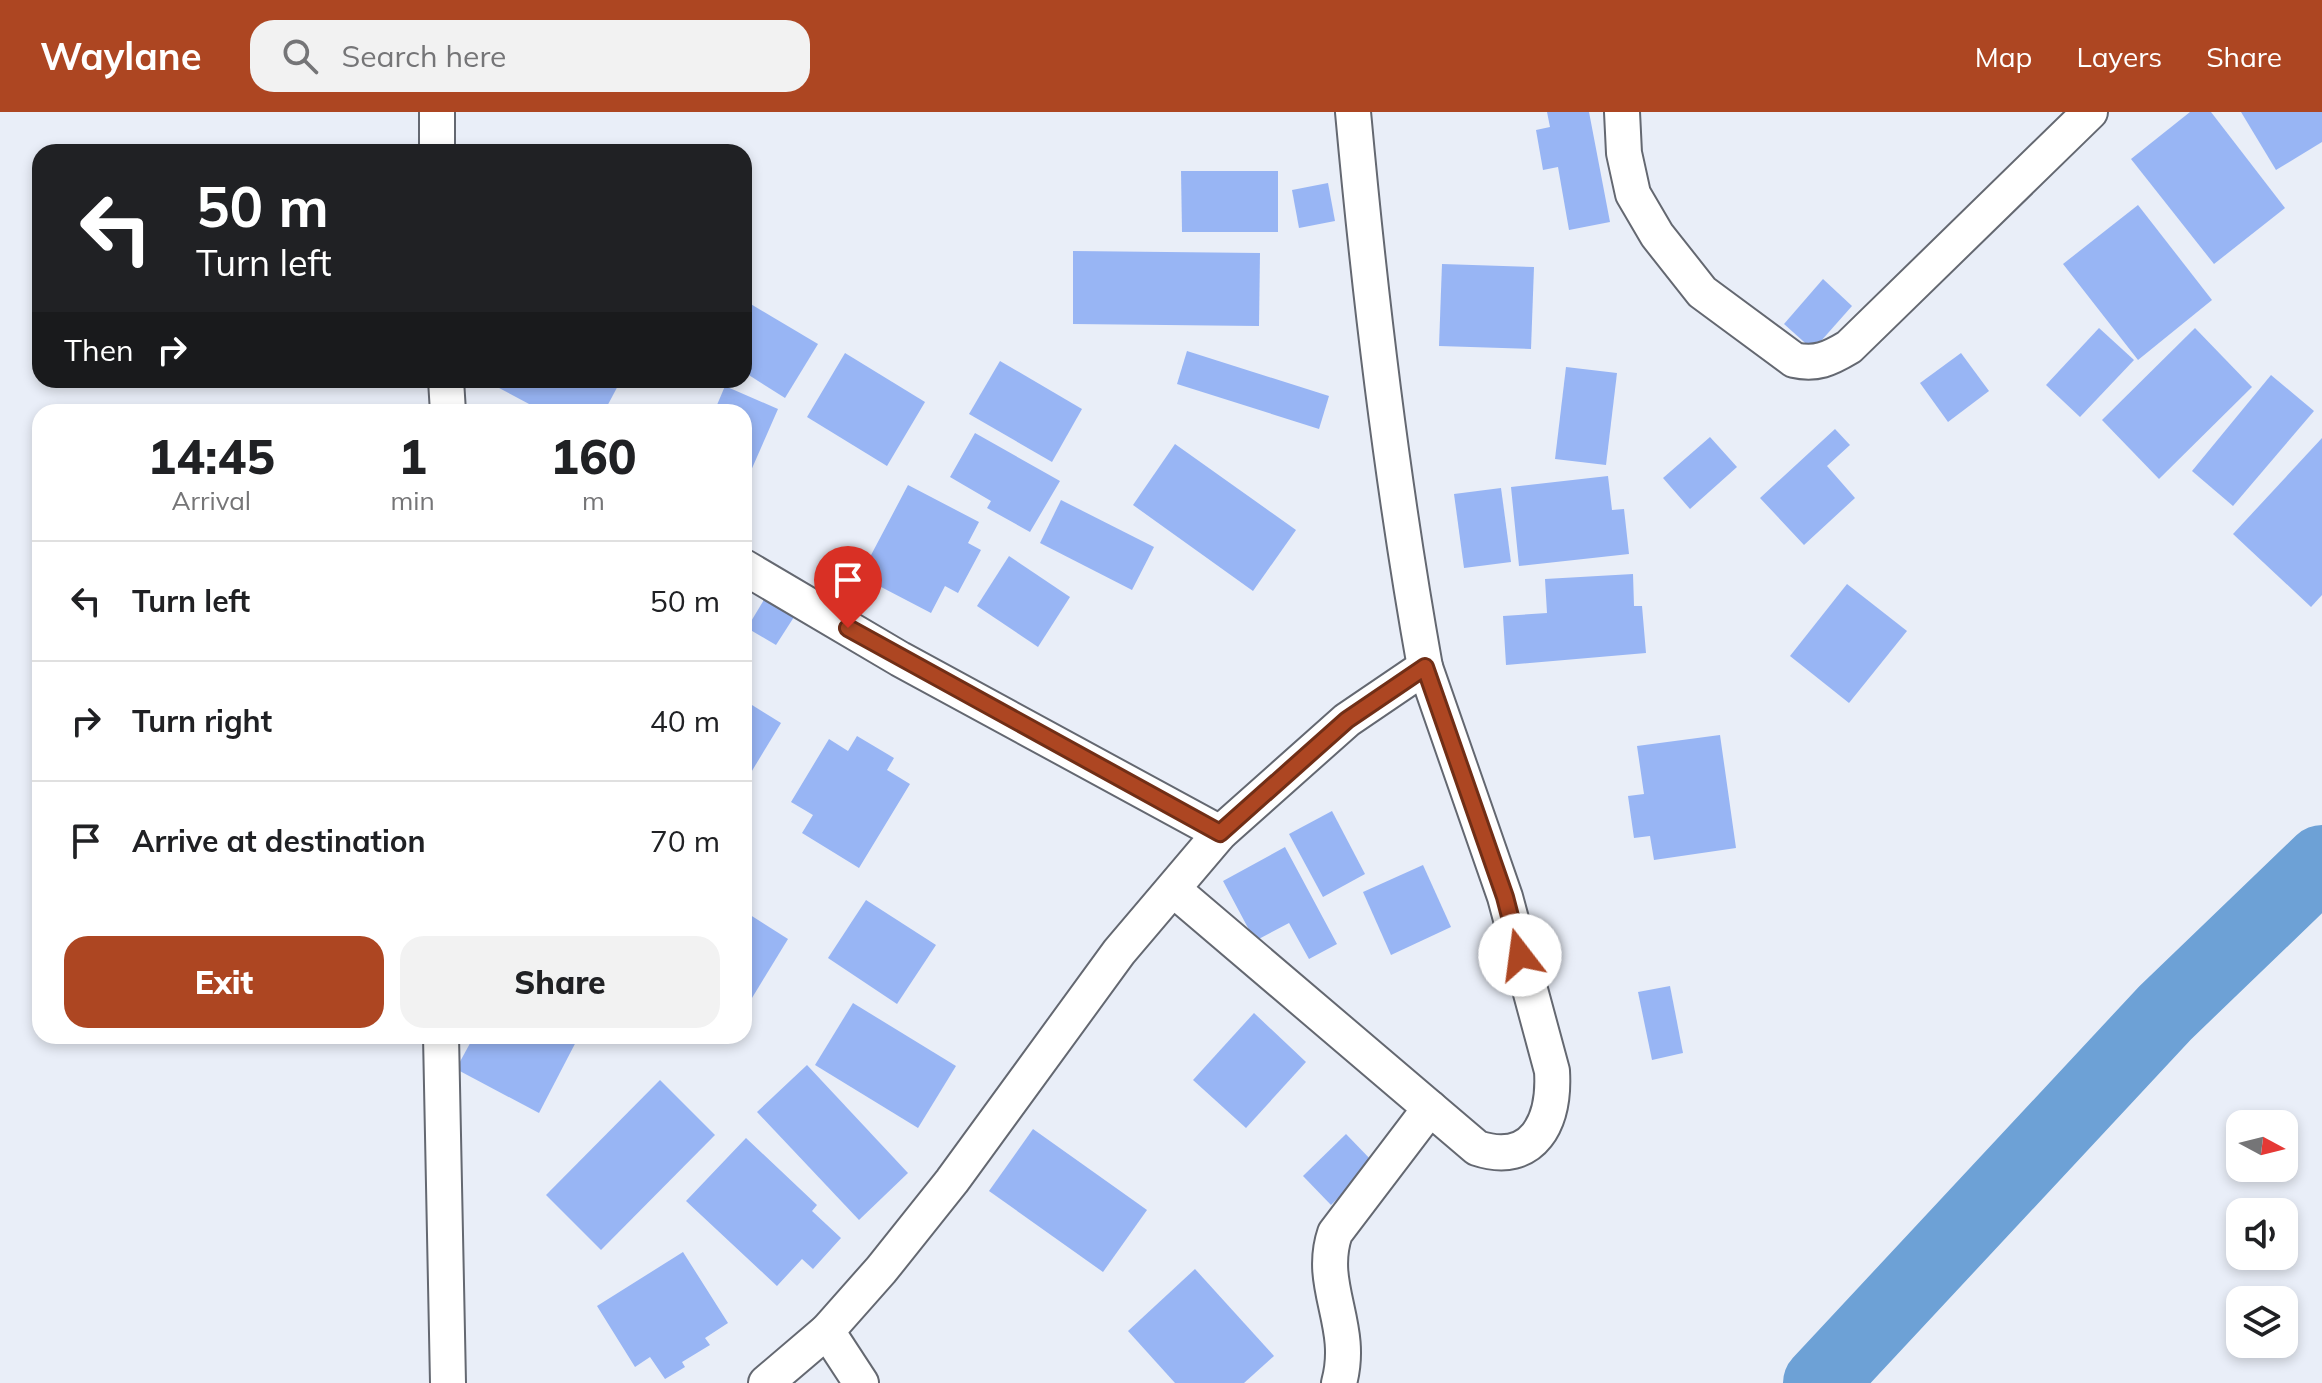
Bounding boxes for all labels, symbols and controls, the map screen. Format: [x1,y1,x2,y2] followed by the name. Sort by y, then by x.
[250,20,810,92] search box
[40,32,202,80] text: Waylane
[278,34,322,78] icon: search
[342,37,506,75] text: Search here
[1975,39,2032,74] text: Map
[2076,39,2162,74] text: Layers
[2206,39,2282,74] text: Share
[196,171,329,241] text: 50 m
[64,176,168,280] icon: left
[196,240,332,285] text: Turn left
[150,328,194,372] icon: right
[64,331,134,369] text: Then
[147,426,275,486] text: 14:45
[398,426,427,486] text: 1
[550,426,637,486] text: 160
[171,484,251,517] text: Arrival
[391,484,435,517] text: min
[582,484,605,517] text: m
[814,546,882,628] pin
[826,558,870,602] icon: arrive
[64,579,108,623] icon: left
[132,582,250,620] text: Turn left
[650,582,720,620] text: 50 m
[64,699,108,743] icon: right
[132,702,272,740] text: Turn right
[650,702,720,740] text: 40 m
[64,819,108,863] icon: arrive
[132,822,426,860] text: Arrive at destination
[650,822,720,860] text: 70 m
[1478,913,1562,997] position arrow
[64,936,384,1028] button: Exit
[400,936,720,1028] button: Share
[2226,1110,2298,1182] north arrow
[2226,1110,2298,1358] map controls
[2226,1198,2298,1270] button: sound
[2226,1286,2298,1358] button: layers

